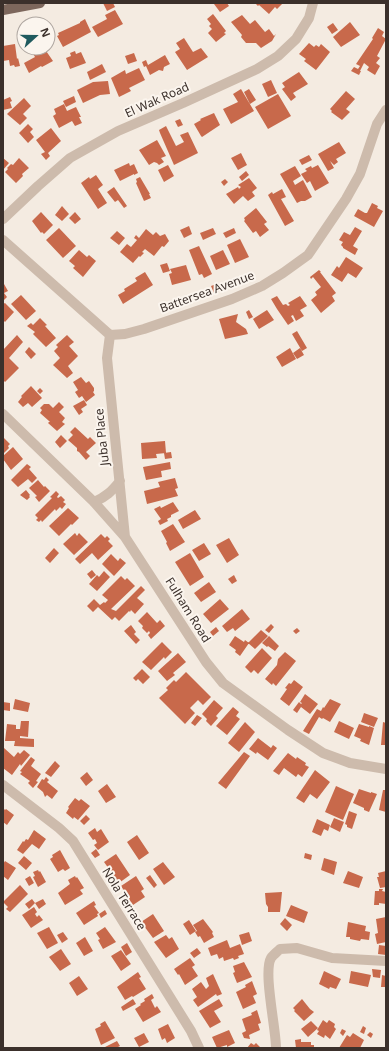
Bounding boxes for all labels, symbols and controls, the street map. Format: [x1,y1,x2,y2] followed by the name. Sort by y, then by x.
[16,16,56,56] north arrow
[37,25,54,39] text: N
[122,78,192,121] street label: El Wak Road
[157,266,257,317] street label: Battersea Avenue
[90,407,113,468] street label: Juba Place
[162,574,215,646] street label: Fulham Road
[98,864,151,933] street label: Nola Terrace

